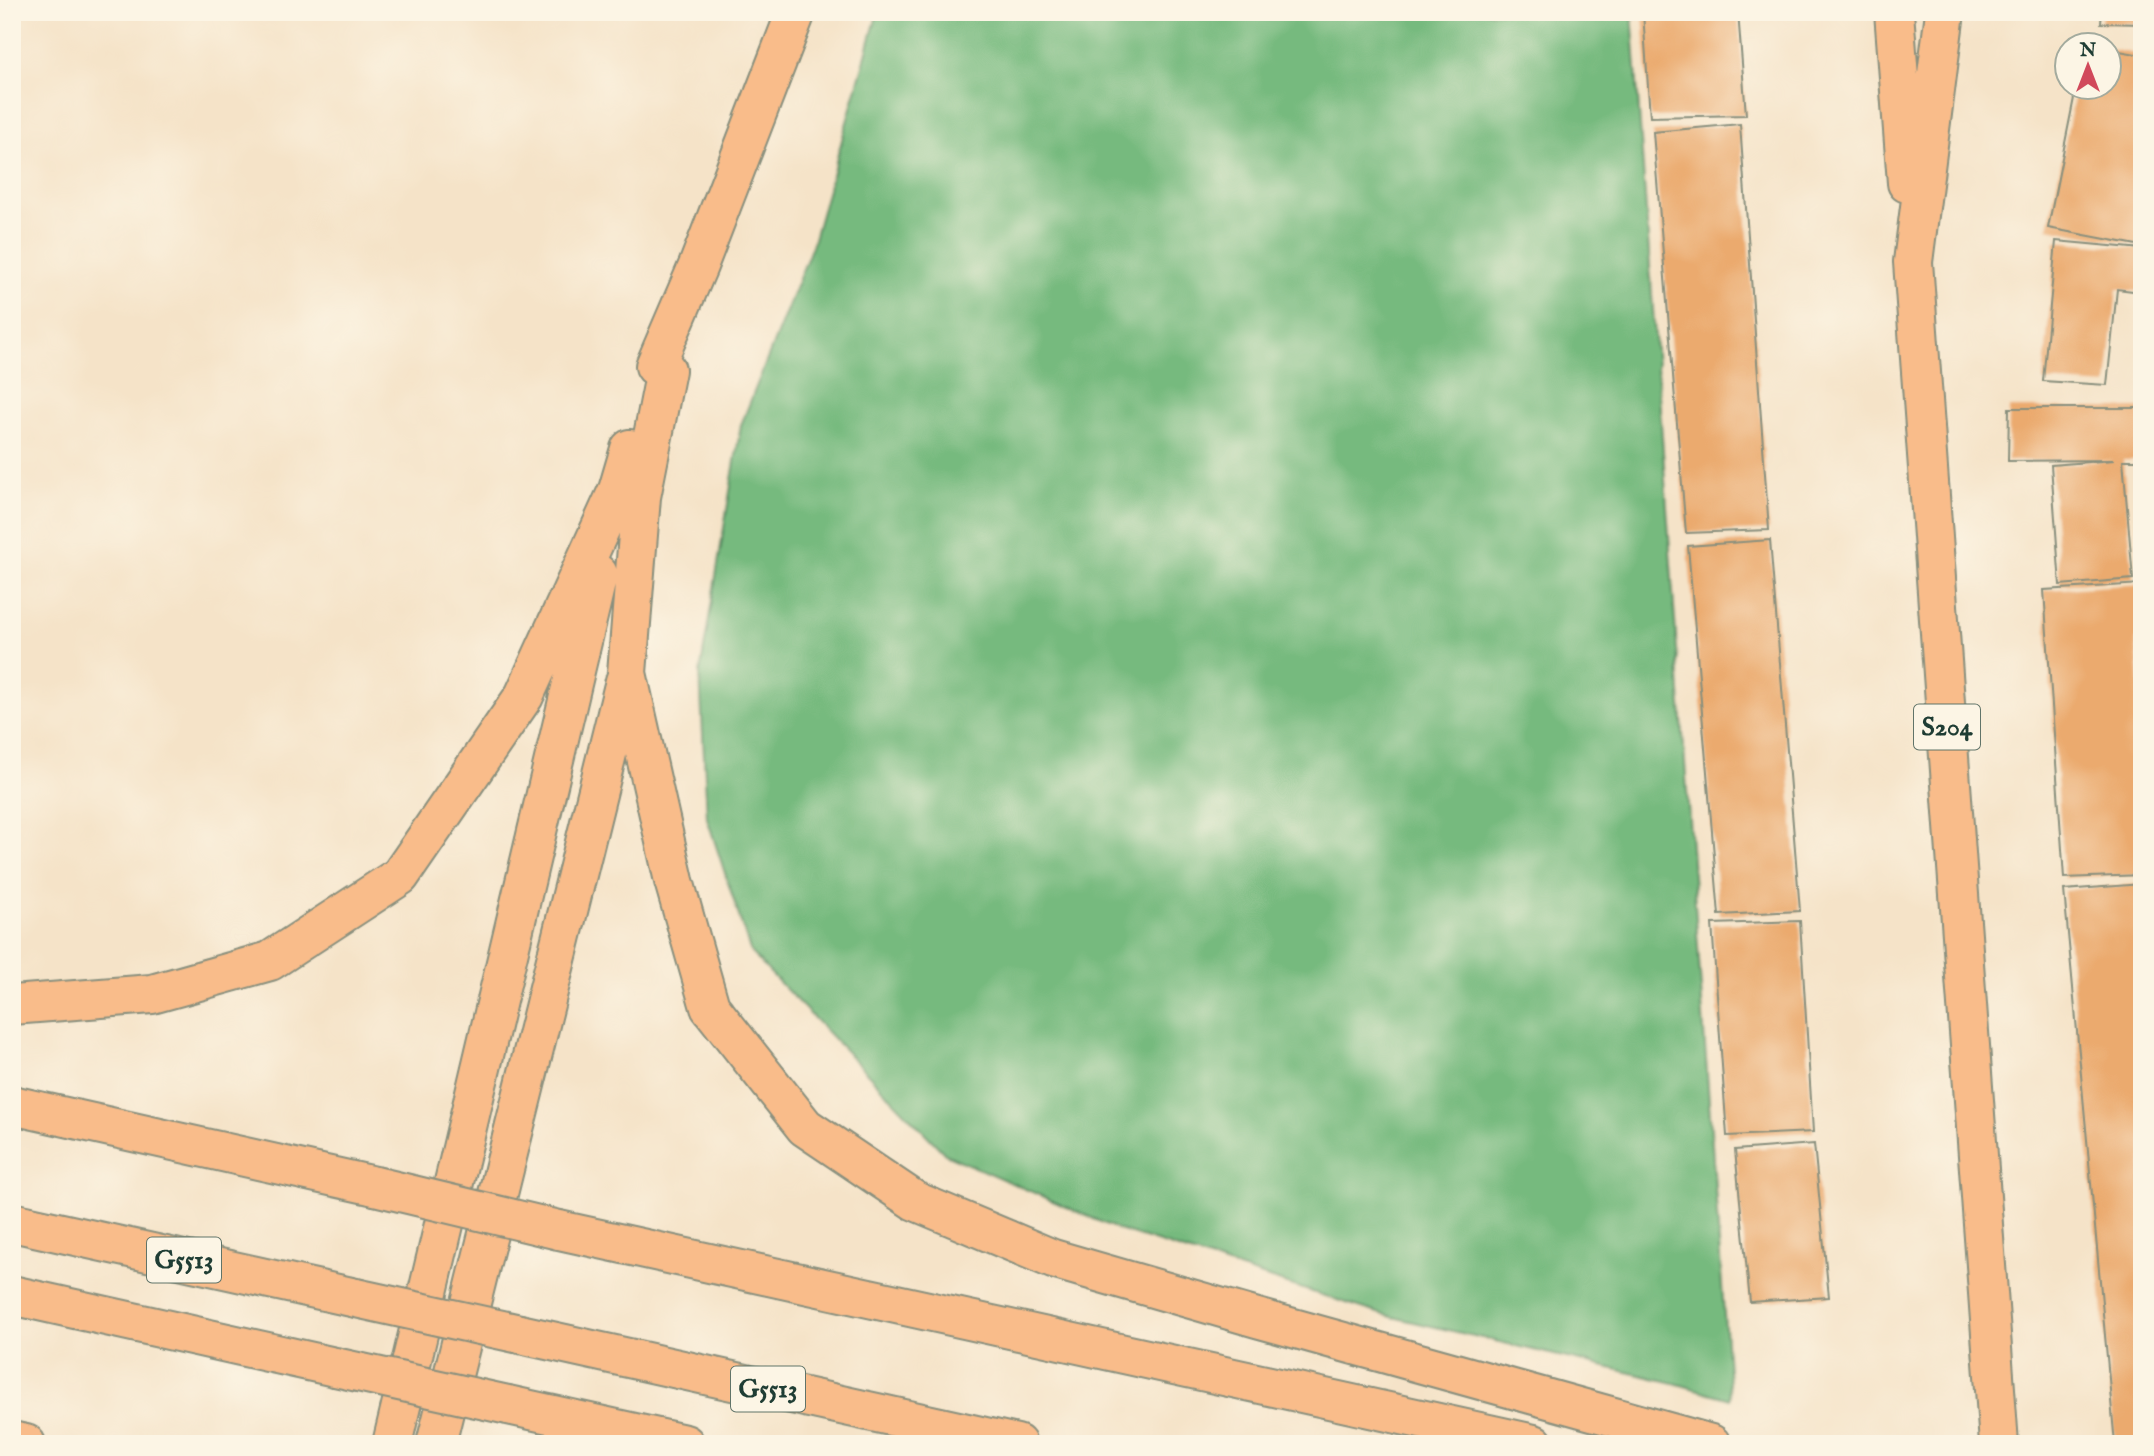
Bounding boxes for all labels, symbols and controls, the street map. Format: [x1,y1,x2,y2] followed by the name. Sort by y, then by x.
[2052,32,2122,102] north arrow
[2079,39,2097,63] text: N
[1914,705,1980,750] road number: S204
[147,1238,221,1282] road number: G5513
[731,1366,805,1412] road number: G5513

